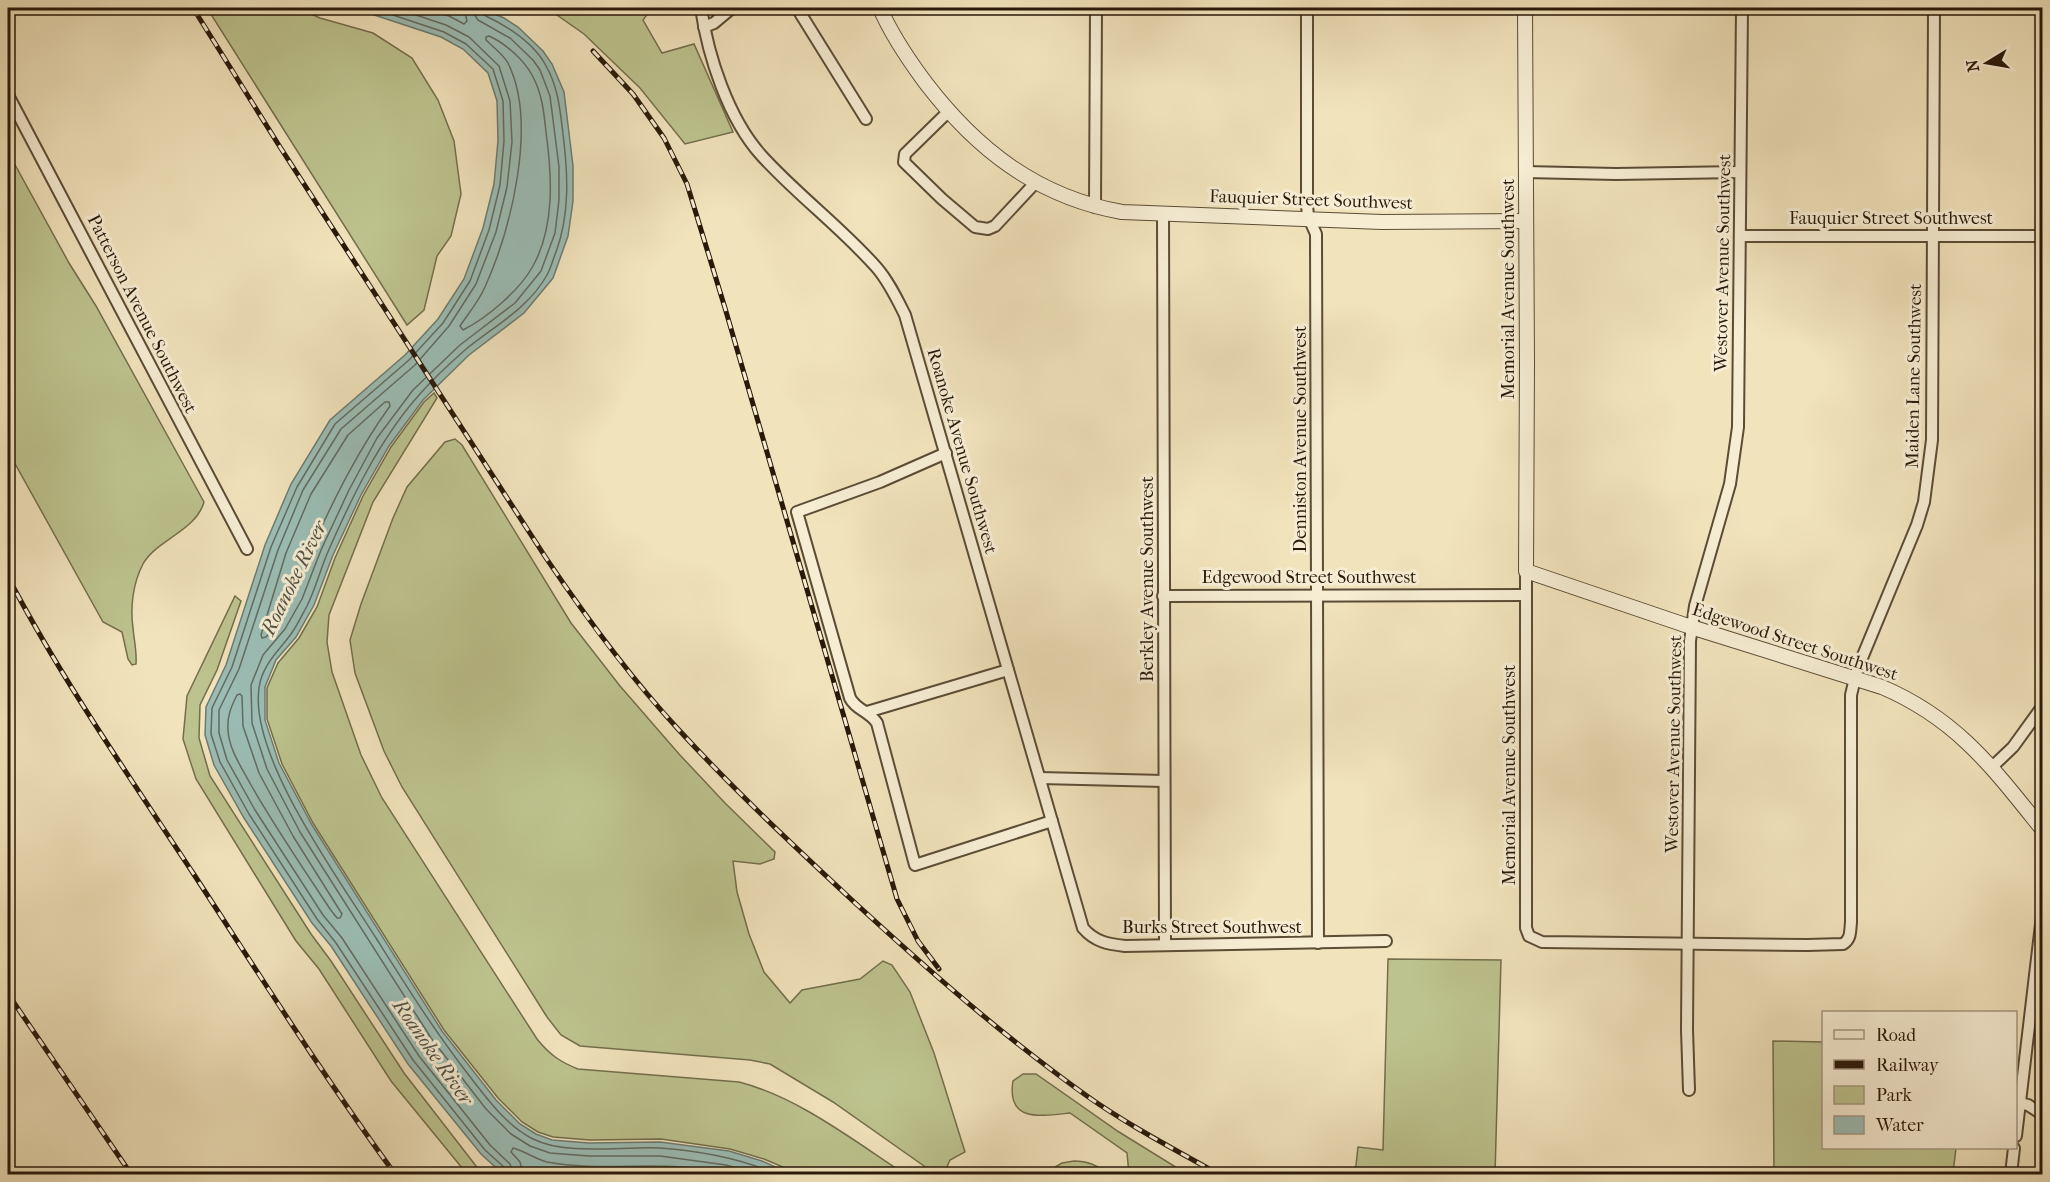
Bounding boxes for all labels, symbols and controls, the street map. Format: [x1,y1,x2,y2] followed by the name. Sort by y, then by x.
[1957,33,2017,93] north arrow
[1962,57,1983,74] text: N
[1711,153,1735,373] street label: Westover Avenue Southwest
[1498,178,1519,399] street label: Memorial Avenue Southwest
[1209,186,1414,214] street label: Fauquier Street Southwest
[1789,208,1994,229] street label: Fauquier Street Southwest
[83,211,202,417] street label: Patterson Avenue Southwest
[1902,283,1926,469] street label: Maiden Lane Southwest
[1290,325,1311,552] street label: Denniston Avenue Southwest
[923,346,1002,557] street label: Roanoke Avenue Southwest
[1137,476,1158,682] street label: Berkley Avenue Southwest
[256,516,332,640] water label: Roanoke River
[1201,567,1417,588] street label: Edgewood Street Southwest
[1690,599,1901,685] street label: Edgewood Street Southwest
[1662,634,1686,854] street label: Westover Avenue Southwest
[1499,664,1520,885] street label: Memorial Avenue Southwest
[1122,917,1303,938] street label: Burks Street Southwest
[387,993,479,1111] water label: Roanoke River
[1822,1011,2017,1149] legend
[1876,1025,1916,1046] text: Road
[1876,1055,1940,1076] text: Railway
[1876,1085,1913,1106] text: Park
[1875,1115,1924,1136] text: Water

